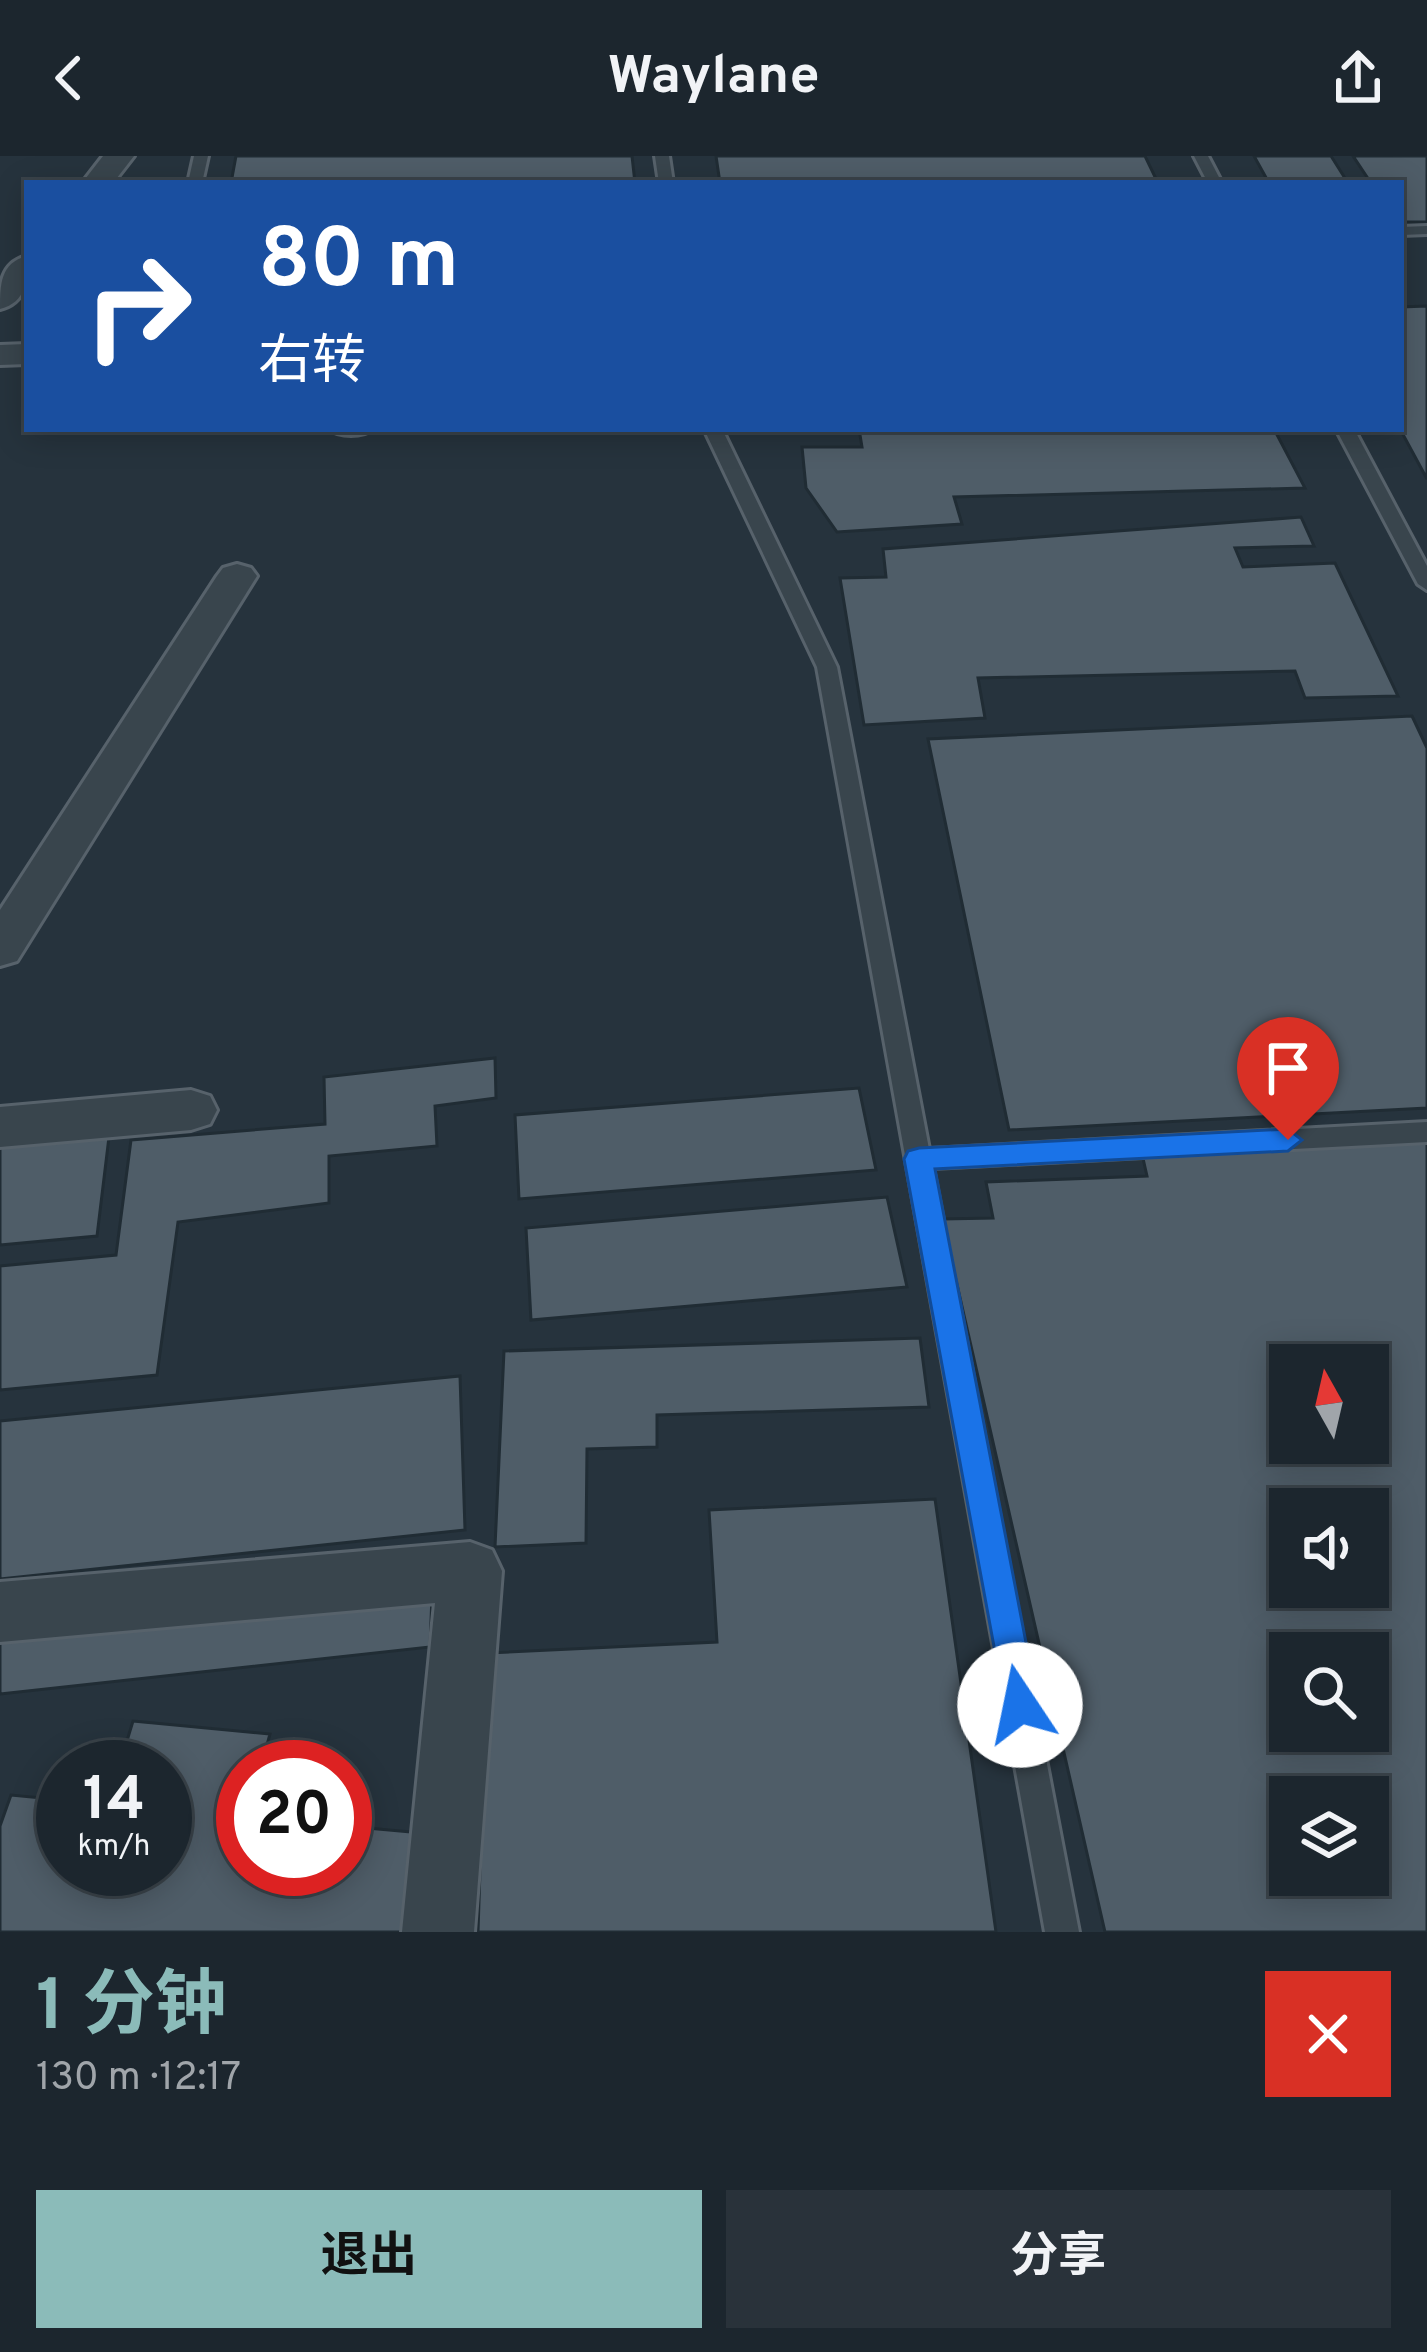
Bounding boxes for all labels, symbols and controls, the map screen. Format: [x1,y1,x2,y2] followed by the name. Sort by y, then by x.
[607,44,820,113] text: Waylane
[36,45,102,111] icon: back
[1325,45,1391,111] icon: share
[258,211,459,317] text: 80 m
[60,228,216,384] icon: right
[258,330,366,399] text: 右转
[1237,1017,1339,1140] pin
[1255,1035,1321,1101] icon: arrive
[1269,1344,1389,1464] north arrow
[1269,1344,1389,1896] map controls
[1269,1488,1389,1608] button: sound
[1269,1632,1389,1752] button: search
[957,1642,1083,1768] position arrow
[216,1740,372,1896] speed limit sign: 20
[83,1765,145,1841] text: 14
[1269,1776,1389,1896] button: layers
[78,1829,150,1866] text: km/h
[36,1964,227,2056] text: 1 分钟
[1265,1971,1391,2097] button: close
[36,2055,241,2104] text: 130 m · 12:17
[36,2190,702,2328] button: 退出
[726,2190,1391,2328] button: 分享

